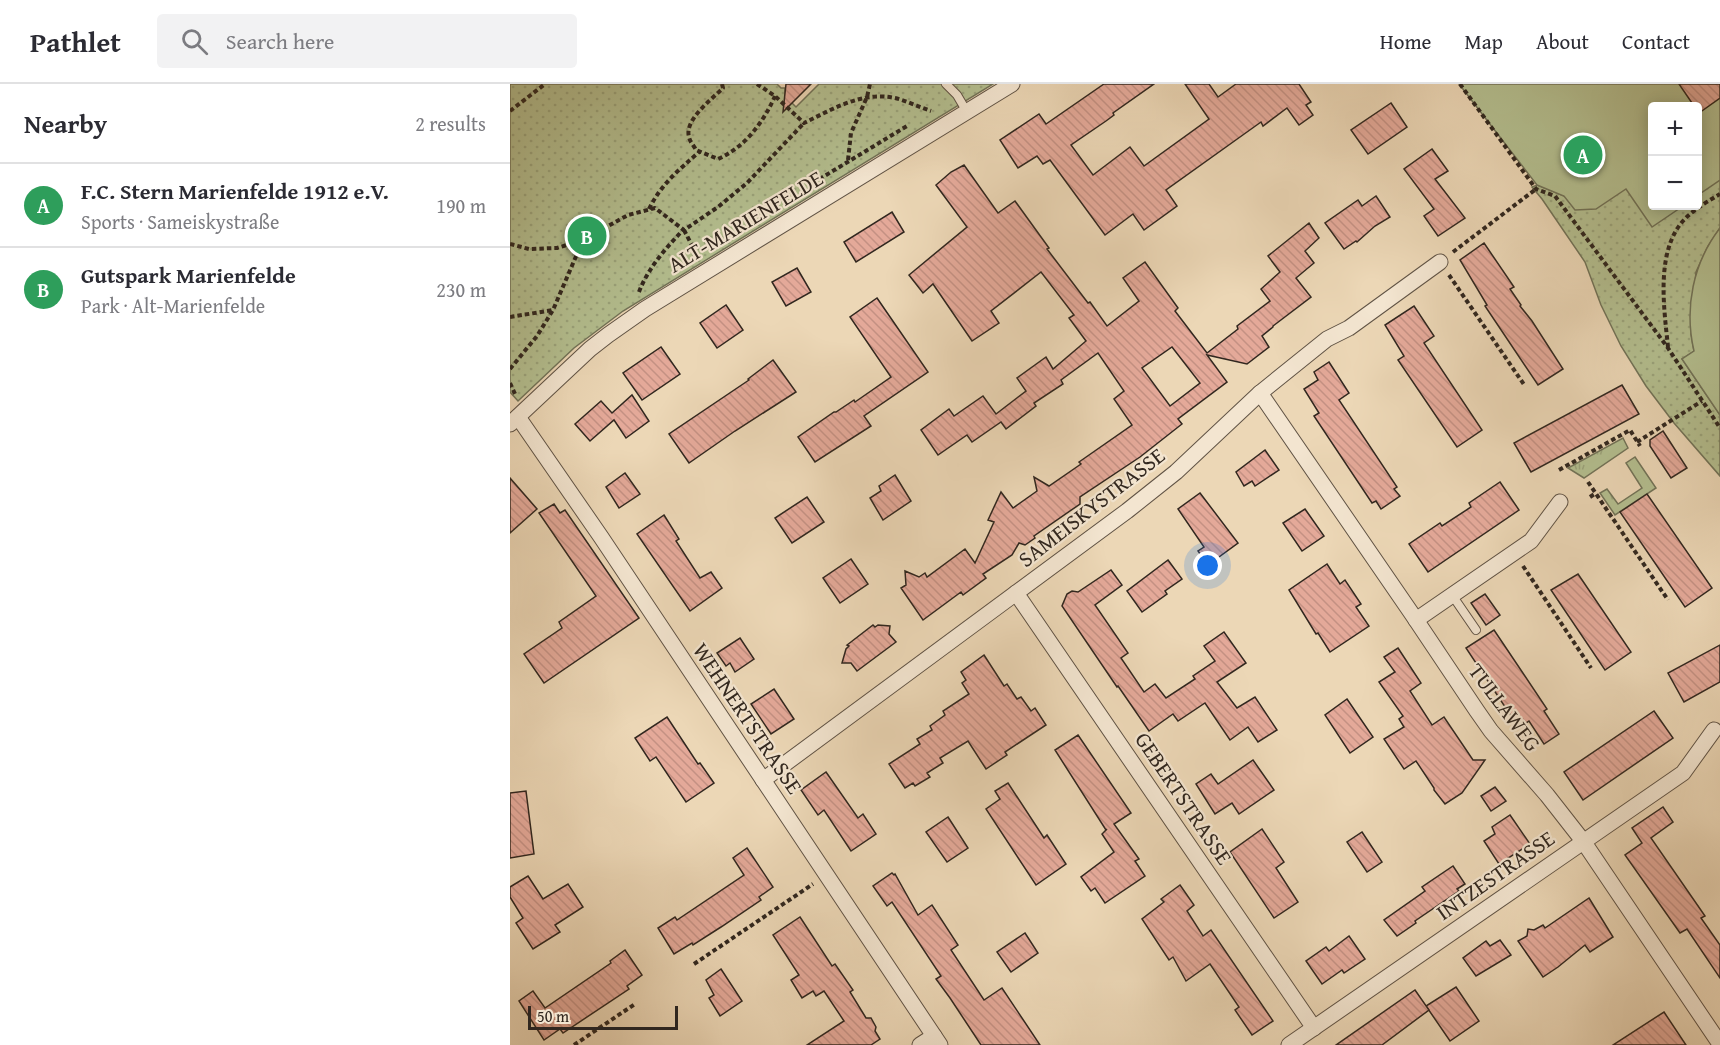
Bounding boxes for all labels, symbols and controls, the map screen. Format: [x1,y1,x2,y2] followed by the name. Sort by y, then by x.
[157,14,577,68] search box
[30,21,121,62] text: Pathlet
[178,25,211,58] icon: search
[226,25,334,57] text: Search here
[1380,26,1431,57] text: Home
[1464,26,1503,57] text: Map
[1536,26,1589,57] text: About
[1622,26,1690,57] text: Contact
[1648,102,1702,210] map controls
[1648,102,1702,156] button: +
[24,104,107,143] text: Nearby
[415,109,486,138] text: 2 results
[1564,132,1602,178] pin: A
[1648,156,1702,210] button: −
[661,162,829,280] street label: ALT-MARIENFELDE
[81,175,389,207] text: F.C. Stern Marienfelde 1912 e.V.
[37,191,50,220] text: A
[436,191,486,220] text: 190 m
[81,207,279,236] text: Sports · Sameiskystraße
[568,214,607,258] pin: B
[81,259,296,291] text: Gutspark Marienfelde
[37,275,50,304] text: B
[436,275,486,304] text: 230 m
[81,291,265,320] text: Park · Alt-Marienfelde
[1011,440,1171,574] street label: SAMEISKYSTRASSE
[1193,551,1222,580] your location
[685,636,811,800] street label: WEHNERTSTRASSE
[1461,656,1549,758] street label: TULLAWEG
[1128,725,1240,871] street label: GEBERTSTRASSE
[1429,822,1561,928] street label: INTZESTRASSE
[528,1003,678,1030] scale bar
[537,1004,569,1028] text: 50 m

